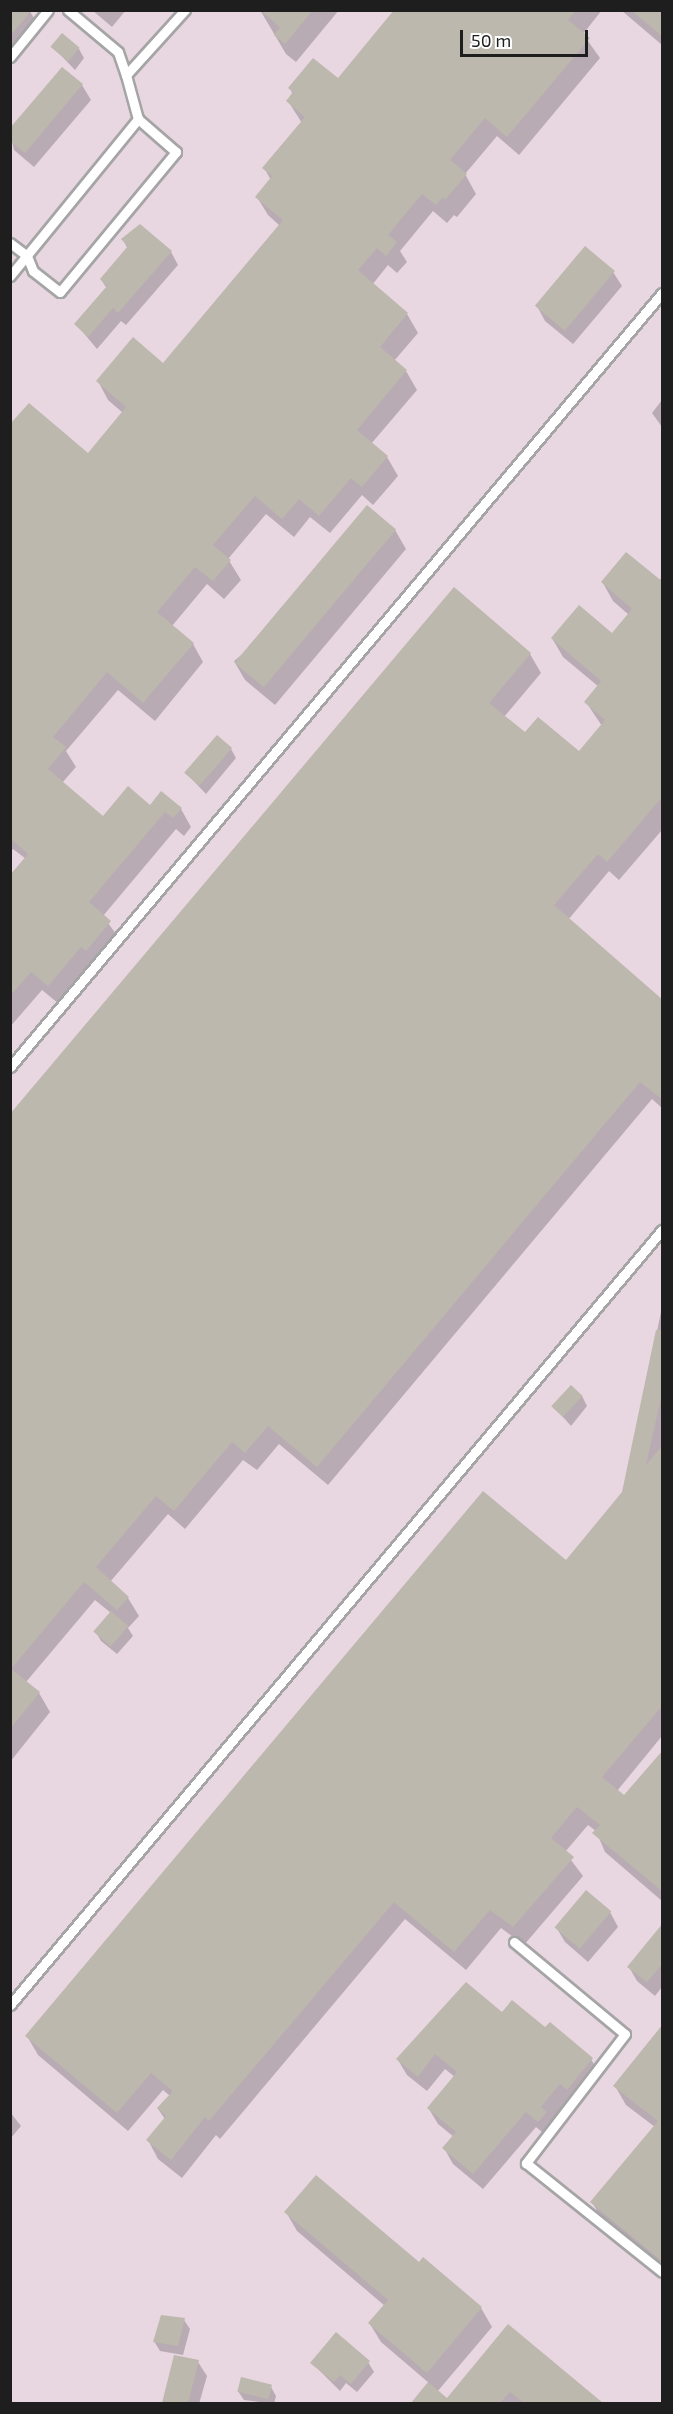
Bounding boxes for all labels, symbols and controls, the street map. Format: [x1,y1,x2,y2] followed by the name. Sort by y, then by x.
[463,18,590,56] scale bar
[471,29,511,51] text: 50 m

